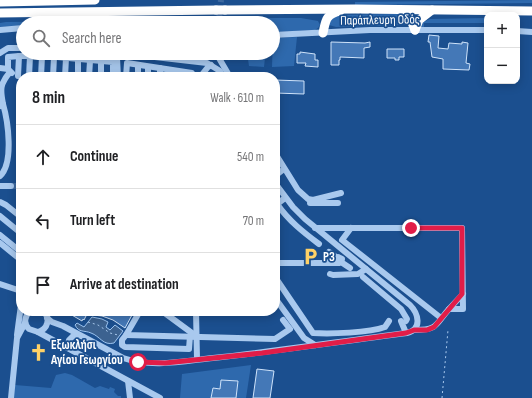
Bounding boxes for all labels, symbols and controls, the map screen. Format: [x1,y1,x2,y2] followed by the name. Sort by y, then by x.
[340,11,420,29] street label: Παράπλευρη Οδός
[484,12,520,84] map controls
[484,12,520,48] button: +
[16,16,280,60] search box
[30,27,52,49] icon: search
[62,29,122,48] text: Search here
[484,48,520,84] button: −
[32,88,65,108] text: 8 min
[210,90,264,106] text: Walk · 610 m
[32,146,54,168] icon: ahead
[70,147,119,166] text: Continue
[237,149,264,165] text: 540 m
[32,210,54,232] icon: left
[70,211,115,230] text: Turn left
[243,213,264,229] text: 70 m
[402,219,420,237] route end
[300,247,320,267] parking icon: P3
[323,249,335,265] place label: P3
[32,274,54,296] icon: arrive
[70,275,179,294] text: Arrive at destination
[50,337,123,368] place label: Εξωκλήσι Αγίου Γεωργίου
[28,342,48,362] church icon: Εξωκλήσι Αγίου Γεωργίου
[129,353,147,371] route start

